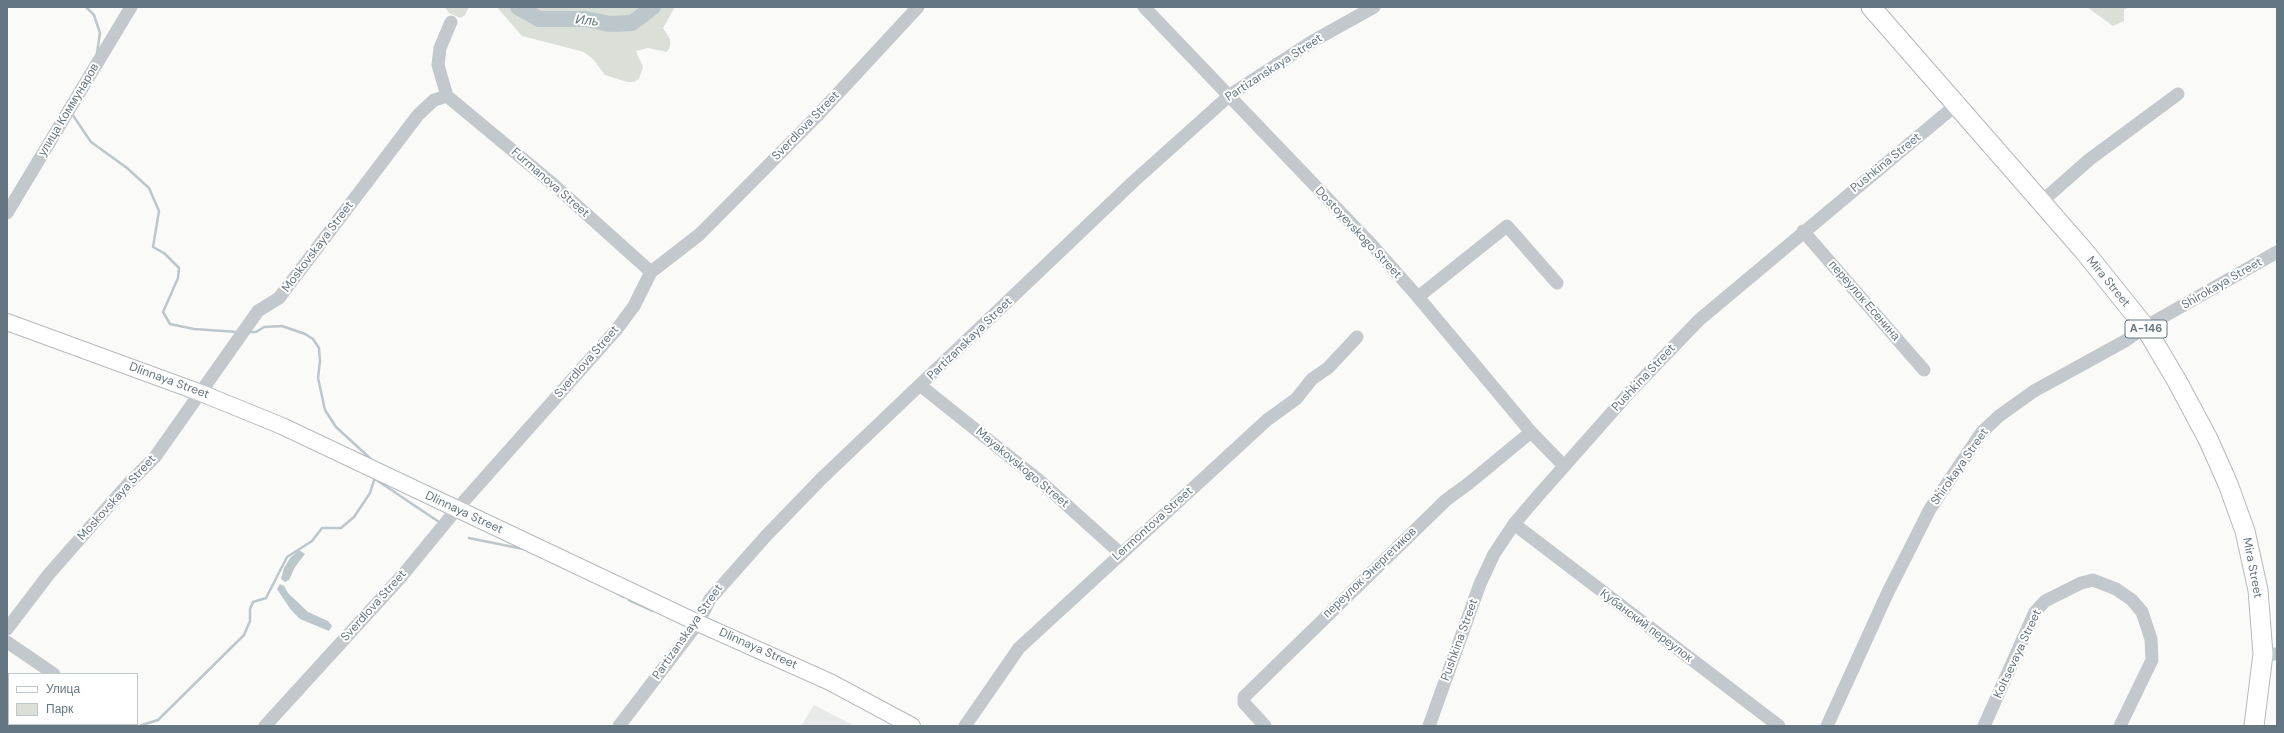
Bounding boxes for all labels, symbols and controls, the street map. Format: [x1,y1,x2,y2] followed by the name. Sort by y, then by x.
[575,12,599,30] water label: Иль
[1223,31,1325,105] street label: Partizanskaya Street
[36,61,102,159] street label: улица Коммунаров
[769,88,843,164] street label: Sverdlova Street
[1848,130,1924,196] street label: Pushkina Street
[508,145,592,221] street label: Furmanova Street
[1312,184,1404,282] street label: Dostoyevskogo Street
[279,199,357,295] street label: Moskovskaya Street
[2083,254,2133,310] street label: Mira Street
[2179,255,2265,313] street label: Shirokaya Street
[1825,258,1903,344] street label: переулок Есенина
[925,295,1015,383] street label: Partizanskaya Street
[2125,320,2167,338] road number: А-146
[552,323,622,401] street label: Sverdlova Street
[1609,342,1679,414] street label: Pushkina Street
[127,360,211,402] street label: Dlinnaya Street
[973,425,1071,511] street label: Mayakovskogo Street
[1928,426,1992,508] street label: Shirokaya Street
[75,452,159,544] street label: Moskovskaya Street
[1110,484,1196,564] street label: Lermontova Street
[423,489,505,537] street label: Dlinnaya Street
[1320,525,1420,621] street label: переулок Энергетиков
[2239,537,2265,599] street label: Mira Street
[338,567,410,645] street label: Sverdlova Street
[650,582,726,682] street label: Partizanskaya Street
[1597,587,1695,665] street label: Кубанский переулок
[1438,597,1482,683] street label: Pushkina Street
[1991,607,2045,701] street label: Koltsevaya Street
[717,625,799,673] street label: Dlinnaya Street
[8,673,138,725] legend
[46,681,80,697] text: Улица
[46,701,73,717] text: Парк

